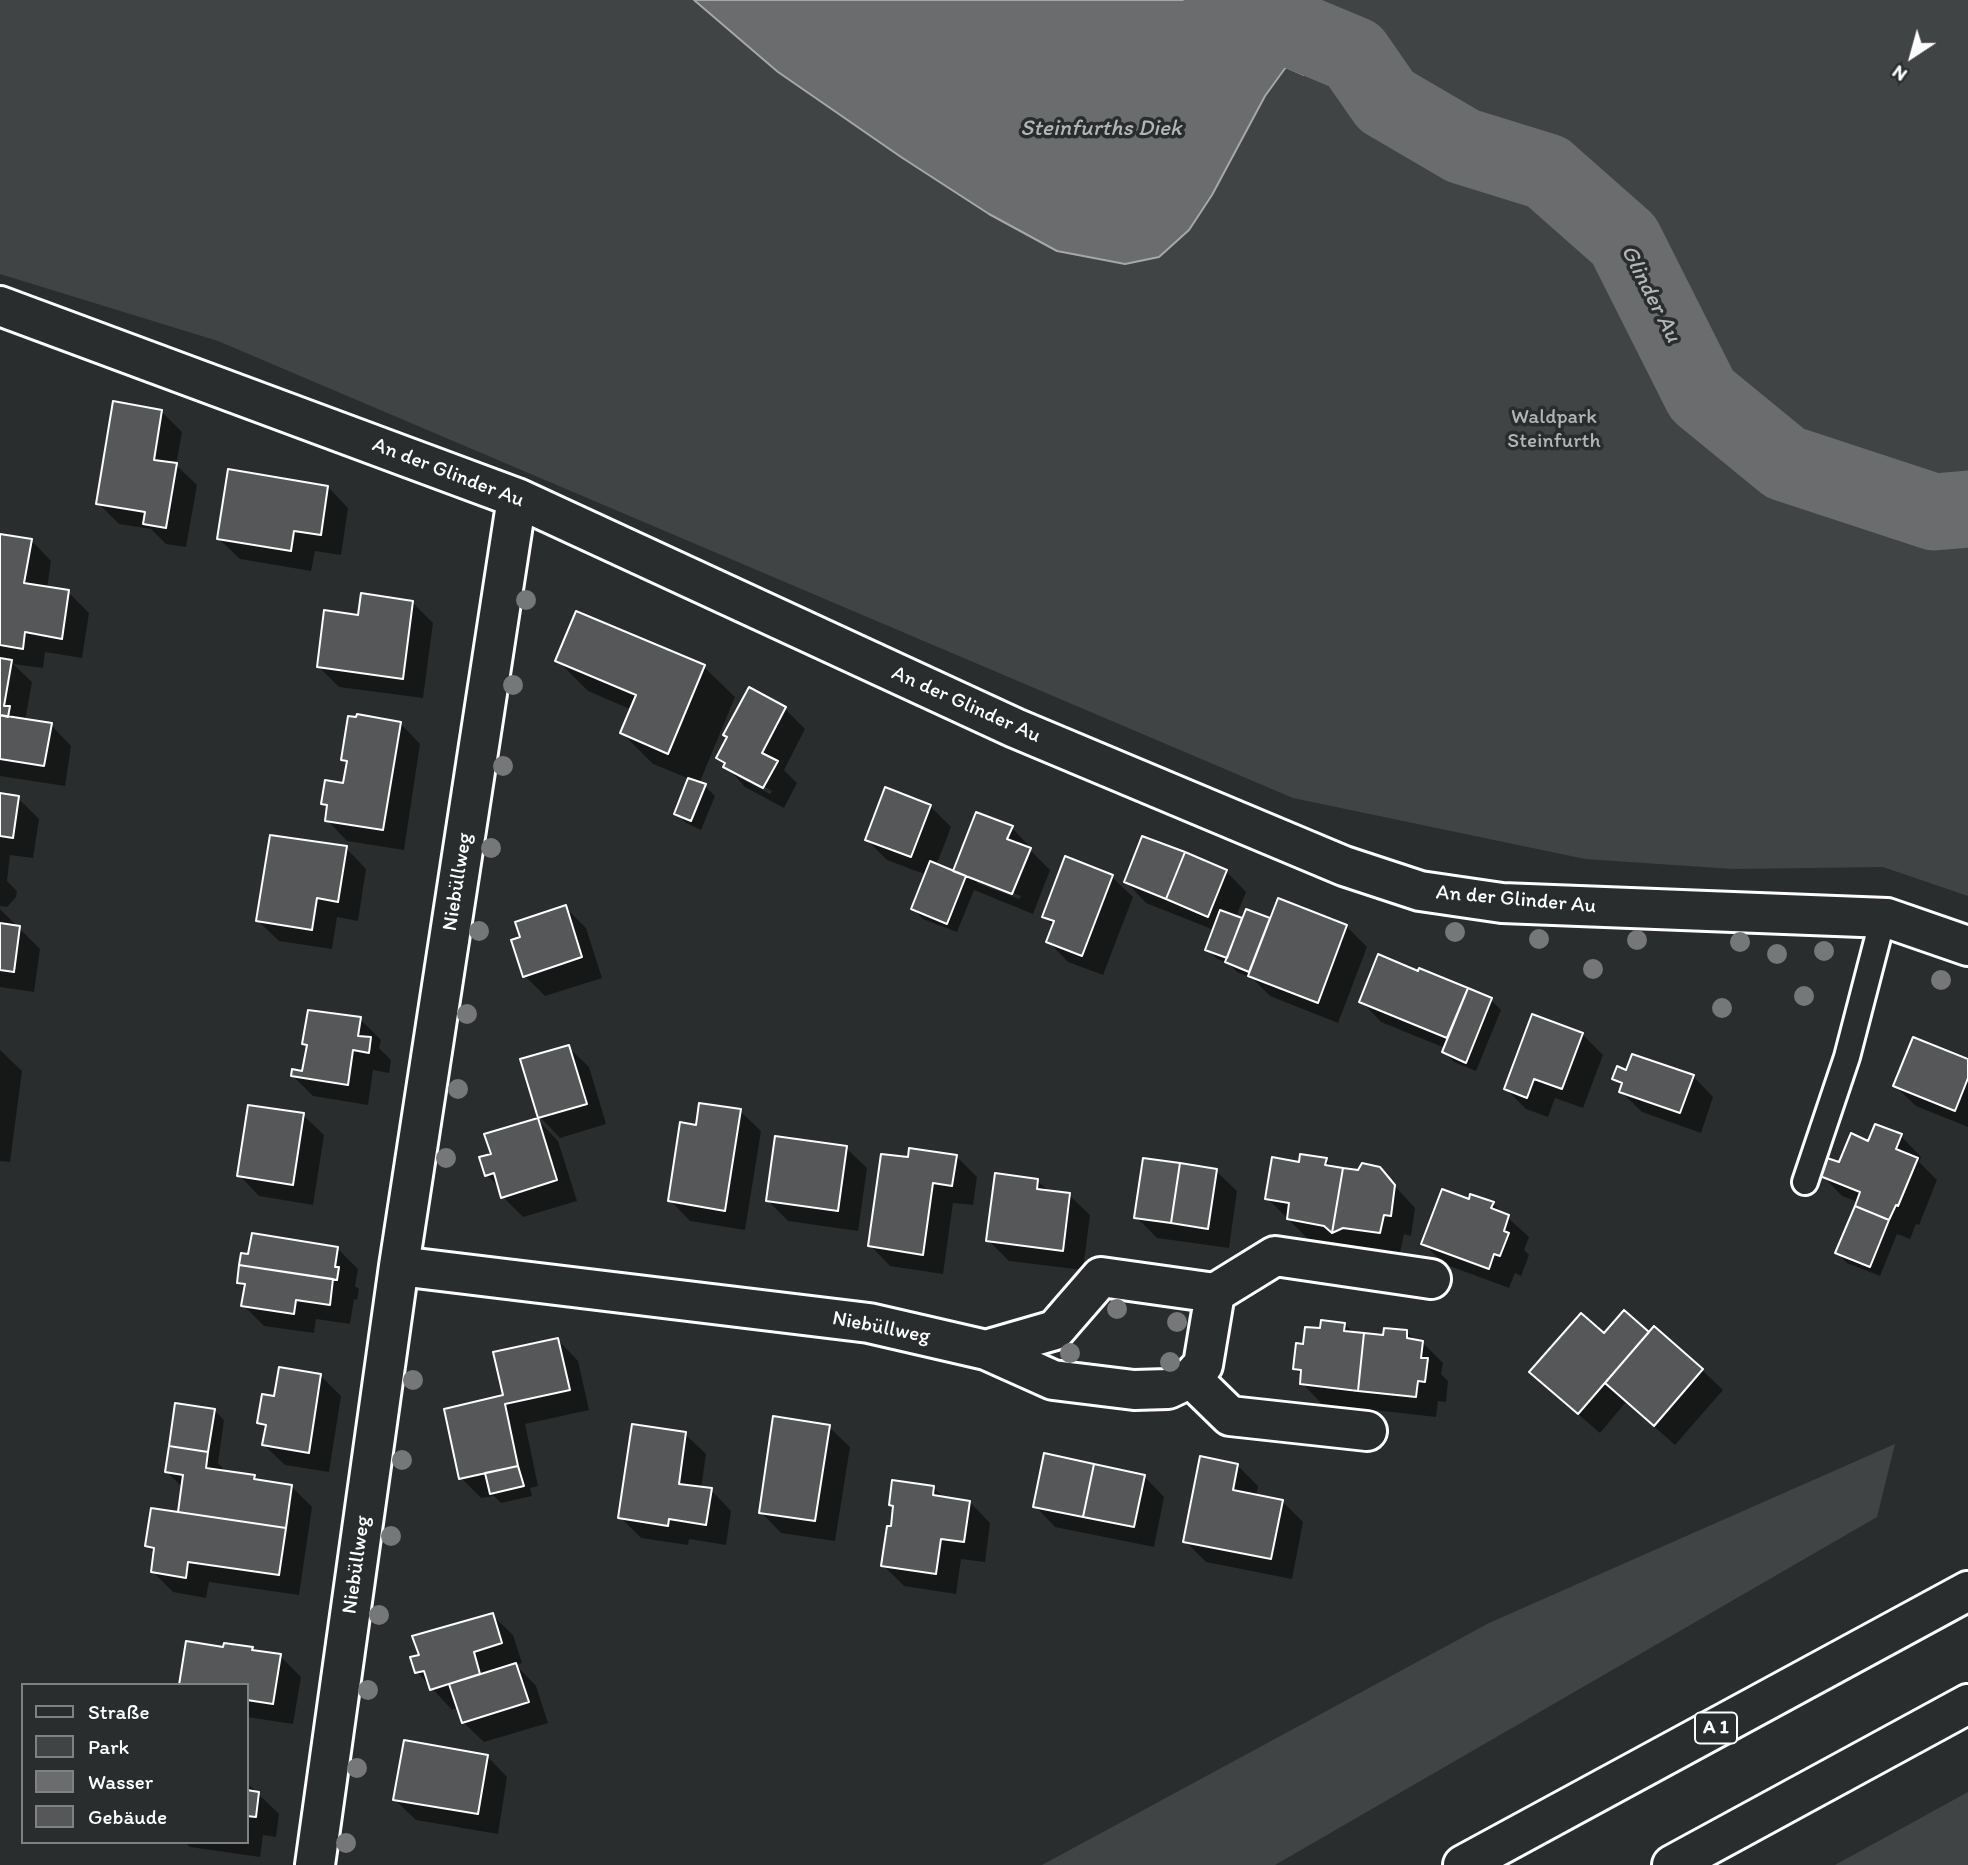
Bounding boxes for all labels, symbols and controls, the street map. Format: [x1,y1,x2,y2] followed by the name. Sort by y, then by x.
[1877,21,1947,91] north arrow
[1887,60,1911,86] text: N
[1020,115,1182,143] water label: Steinfurths Diek
[1614,241,1686,347] water label: Glinder Au
[1507,405,1601,455] park label: Waldpark Steinfurth
[369,432,527,514] street label: An der Glinder Au
[888,661,1044,749] street label: An der Glinder Au
[438,831,478,933] street label: Niebüllweg
[1435,880,1597,920] street label: An der Glinder Au
[830,1306,932,1350] street label: Niebüllweg
[338,1514,376,1616] street label: Niebüllweg
[21,1683,248,1844] legend
[88,1699,149,1724] text: Straße
[1695,1712,1737,1744] road number: A 1
[88,1734,129,1759] text: Park
[88,1769,153,1794] text: Wasser
[88,1804,167,1829] text: Gebäude

